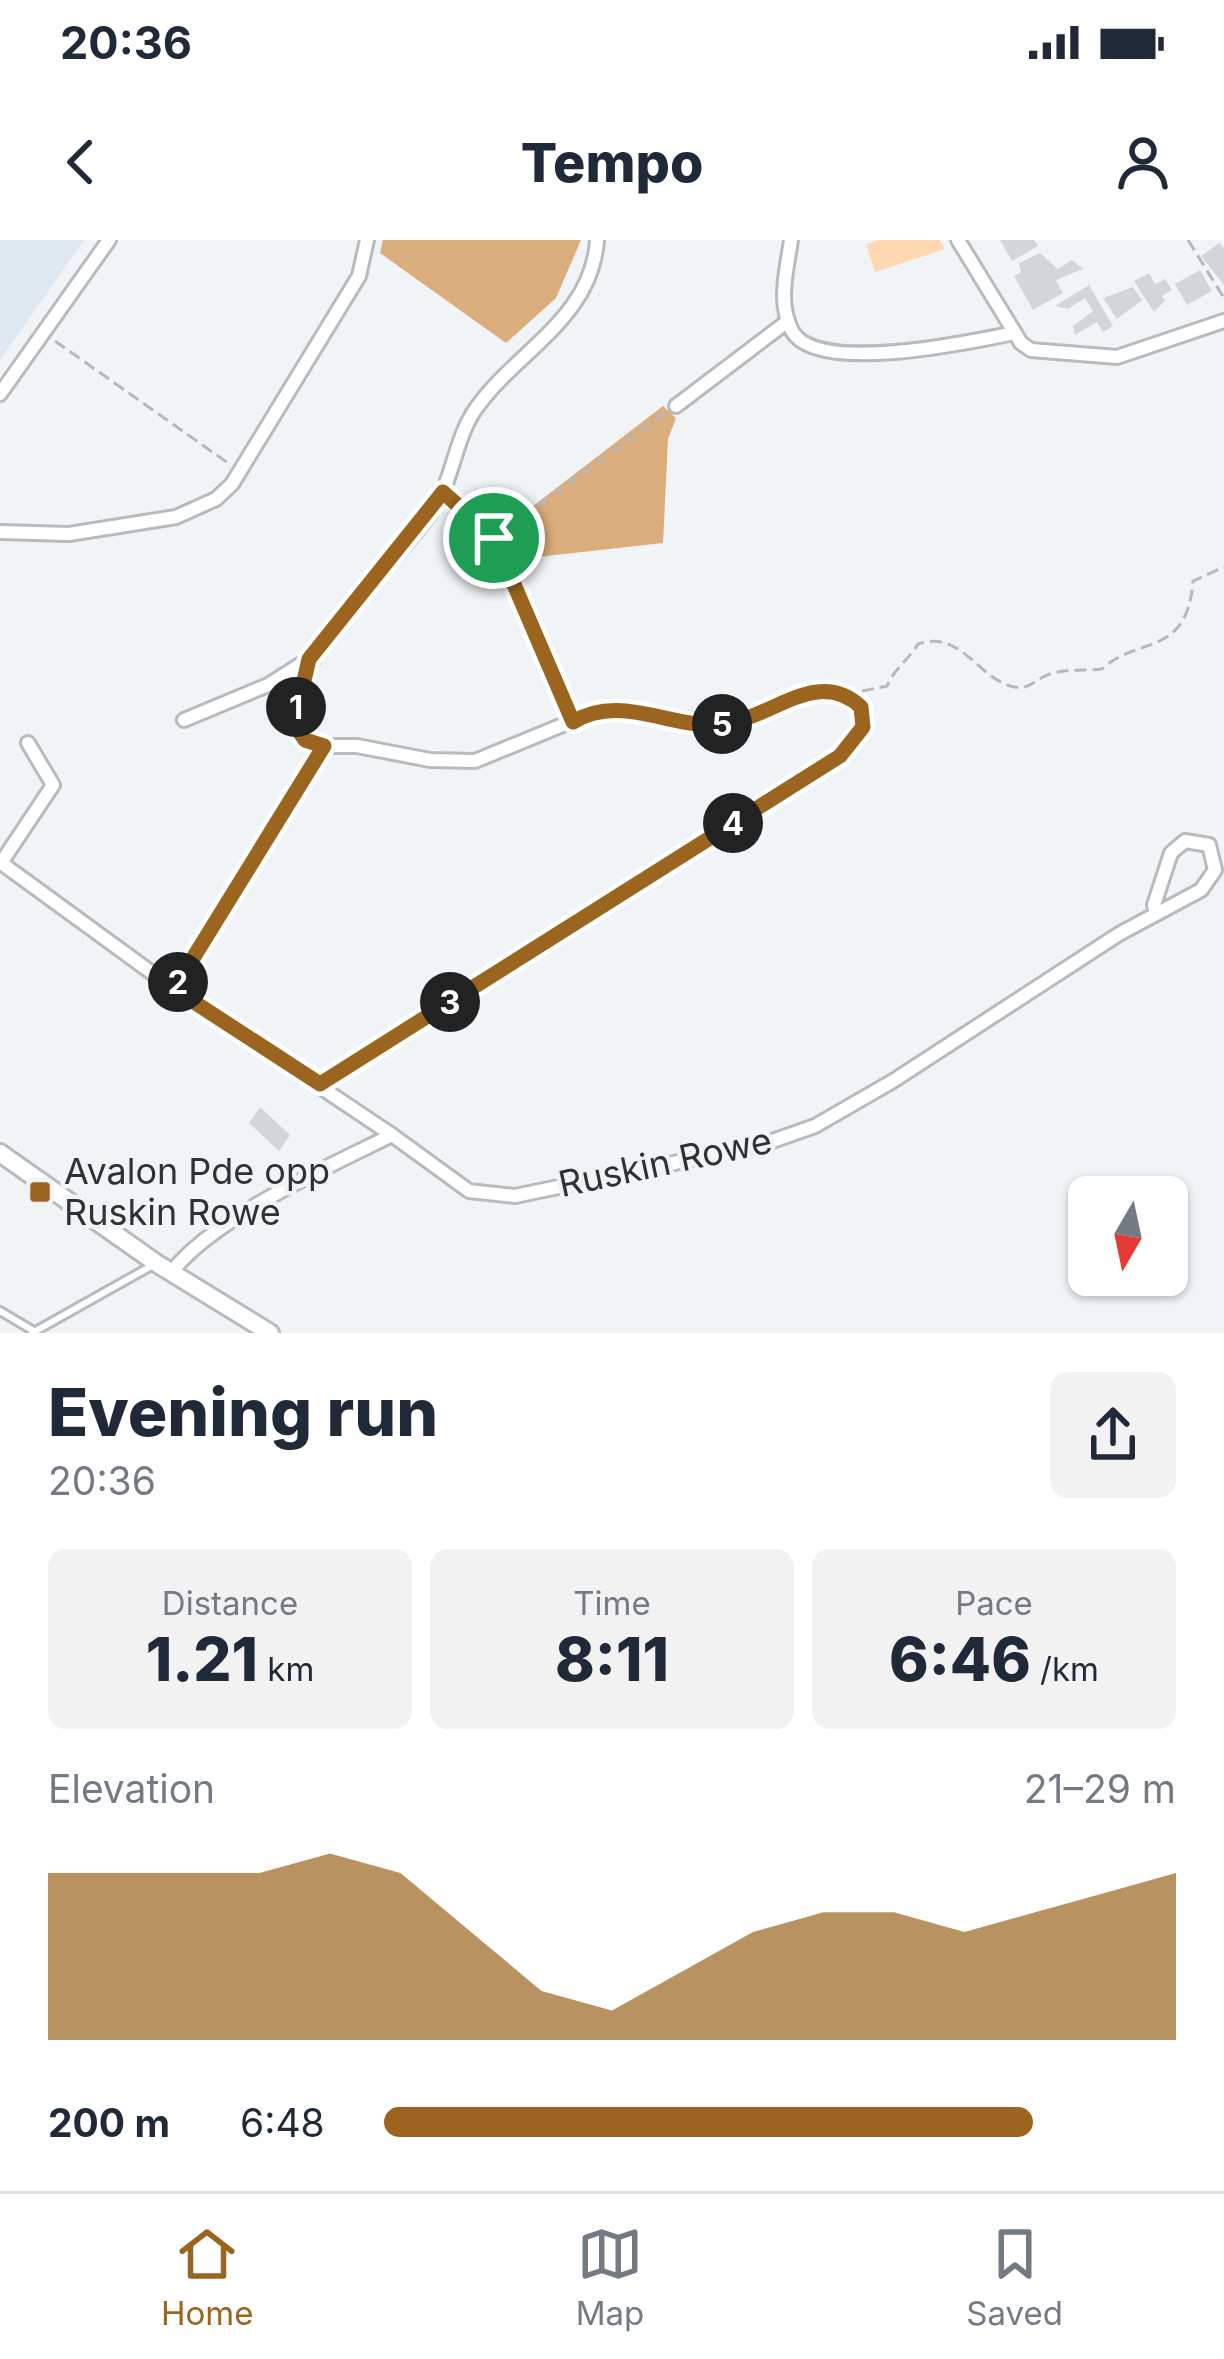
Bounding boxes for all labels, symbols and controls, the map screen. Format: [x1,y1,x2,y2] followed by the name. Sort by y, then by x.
[60,15,192,70] text: 20:36
[48,129,114,195] icon: back
[1110,129,1176,195] icon: person
[521,130,703,195] text: Tempo
[443,487,545,589] pin
[461,505,527,571] icon: arrive
[266,677,326,737] pin: 1
[289,687,303,727] text: 1
[692,694,752,754] pin: 5
[711,704,733,744] text: 5
[703,793,763,853] pin: 4
[722,803,744,843] text: 4
[148,952,208,1012] pin: 2
[168,962,188,1002] text: 2
[420,972,480,1032] pin: 3
[439,982,461,1022] text: 3
[554,1118,776,1206] street label: Ruskin Rowe
[64,1149,330,1234] place label: Avalon Pde opp Ruskin Rowe
[1068,1176,1188,1296] north arrow
[1068,1176,1188,1296] map controls
[27,1179,53,1205] marker: Avalon Pde opp Ruskin Rowe
[48,1372,438,1452] text: Evening run
[1050,1372,1176,1498] button: share
[48,1457,156,1504] text: 20:36
[162,1583,298,1623] text: Distance
[573,1583,651,1623] text: Time
[955,1583,1033,1623] text: Pace
[146,1623,258,1695] text: 1.21
[555,1623,669,1695] text: 8:11
[889,1623,1031,1695] text: 6:46
[258,1649,314,1689] text: km
[1031,1649,1099,1689] text: /km
[48,1765,215,1812] text: Elevation
[1024,1765,1176,1812] text: 21–29 m
[48,2099,170,2146] text: 200 m
[240,2099,325,2146] text: 6:48
[161,2221,254,2333] tab: Home
[576,2221,644,2333] tab: Map
[966,2221,1063,2333] tab: Saved

